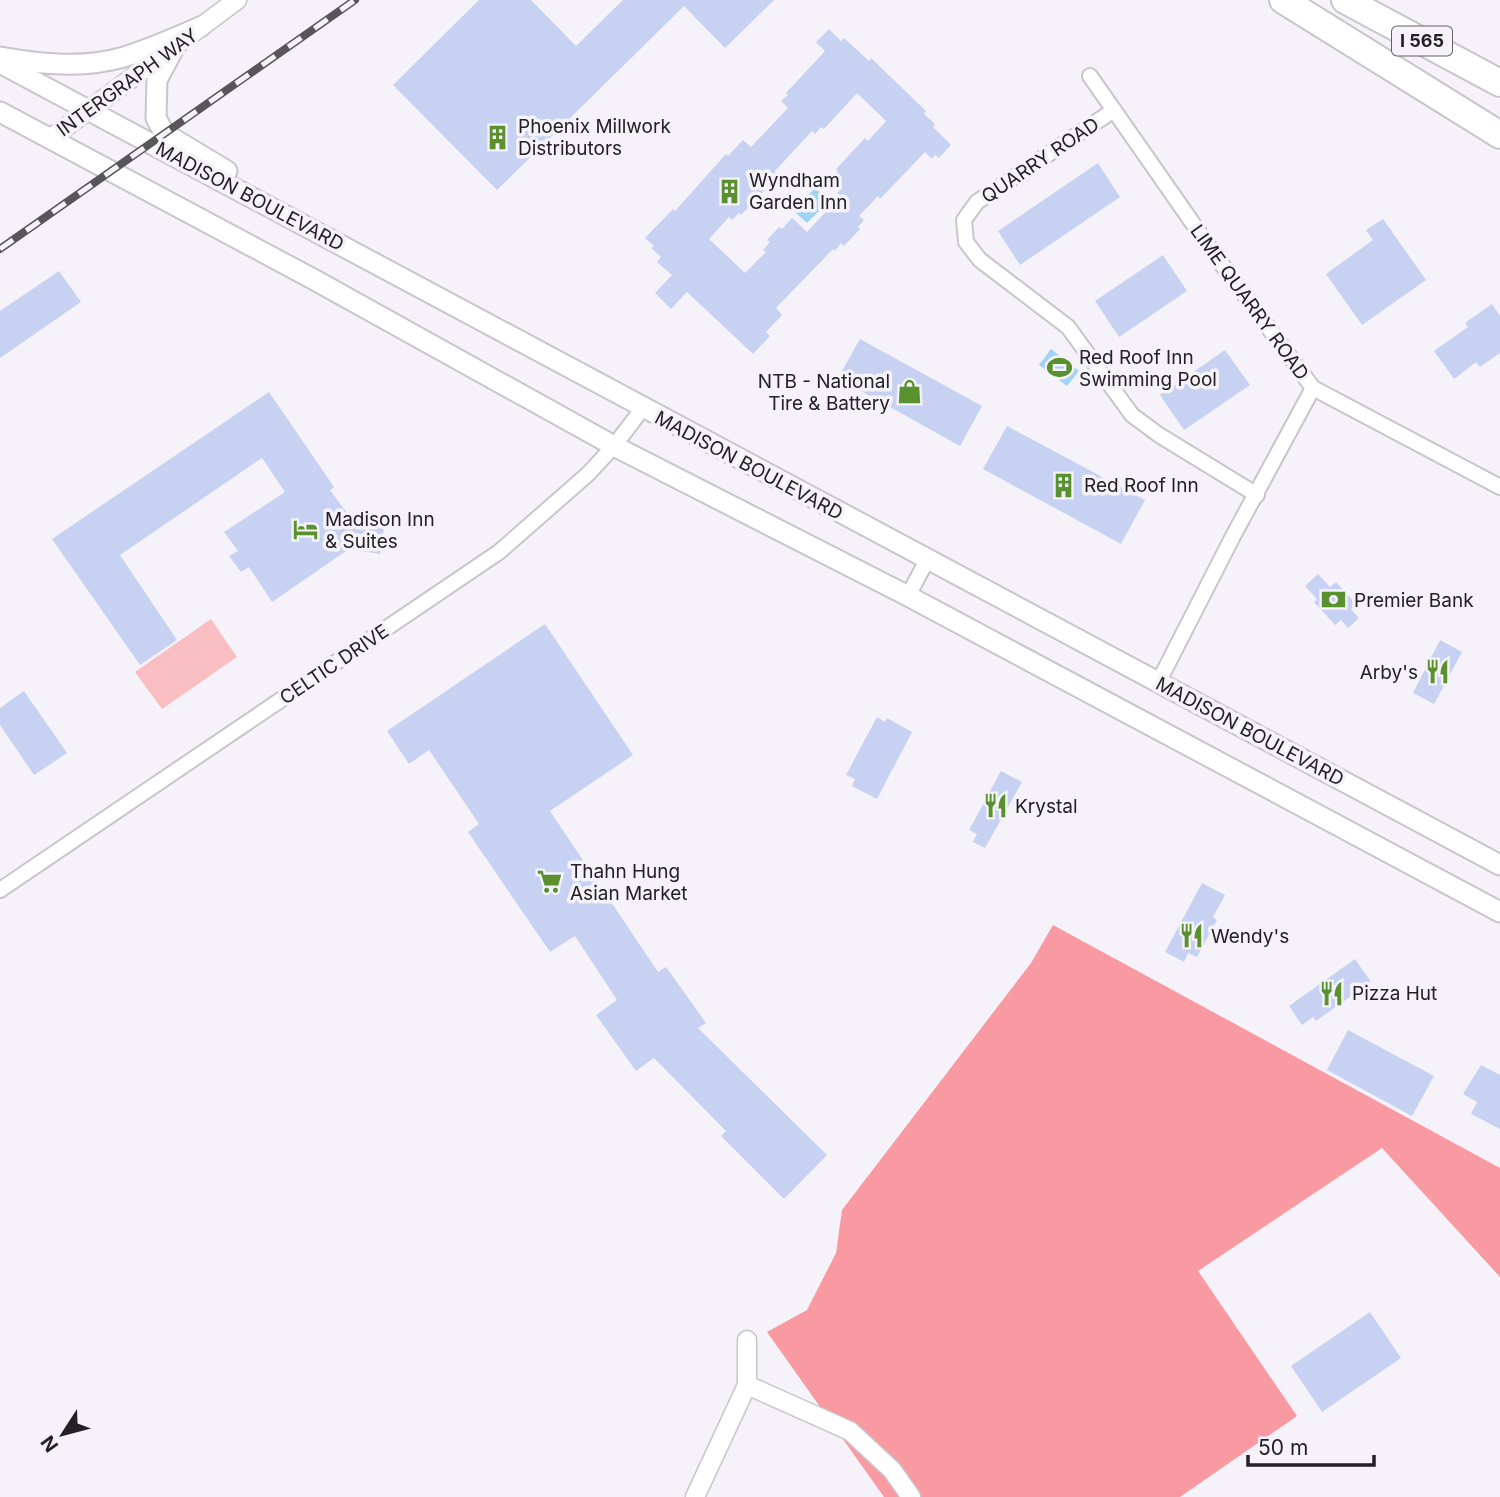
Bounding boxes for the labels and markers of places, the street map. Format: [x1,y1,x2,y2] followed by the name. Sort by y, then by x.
[518,115,671,160] place label: Phoenix Millwork Distributors
[484,123,512,151] building icon: Phoenix Millwork Distributors
[749,169,848,214] place label: Wyndham Garden Inn
[715,177,743,205] building icon: Wyndham Garden Inn
[1079,346,1217,391] place label: Red Roof Inn Swimming Pool
[1045,354,1073,382] sports icon: Red Roof Inn Swimming Pool
[758,370,890,415] place label: NTB - National Tire & Battery
[896,378,924,406] shop icon: NTB - National Tire & Battery
[1050,471,1078,499] building icon: Red Roof Inn
[1084,474,1199,497] place label: Red Roof Inn
[325,508,435,553] place label: Madison Inn & Suites
[291,516,319,544] hotel icon: Madison Inn & Suites
[1320,586,1348,614] bank icon: Premier Bank
[1354,589,1474,612] place label: Premier Bank
[1424,658,1452,686] restaurant icon: Arby's
[1360,661,1418,684] place label: Arby's
[981,792,1009,820] restaurant icon: Krystal
[1015,795,1078,818] place label: Krystal
[570,860,688,905] place label: Thahn Hung Asian Market
[536,868,564,896] supermarket icon: Thahn Hung Asian Market
[1177,922,1205,950] restaurant icon: Wendy's
[1211,925,1289,948] place label: Wendy's
[1318,979,1346,1007] restaurant icon: Pizza Hut
[1352,982,1437,1005] place label: Pizza Hut

